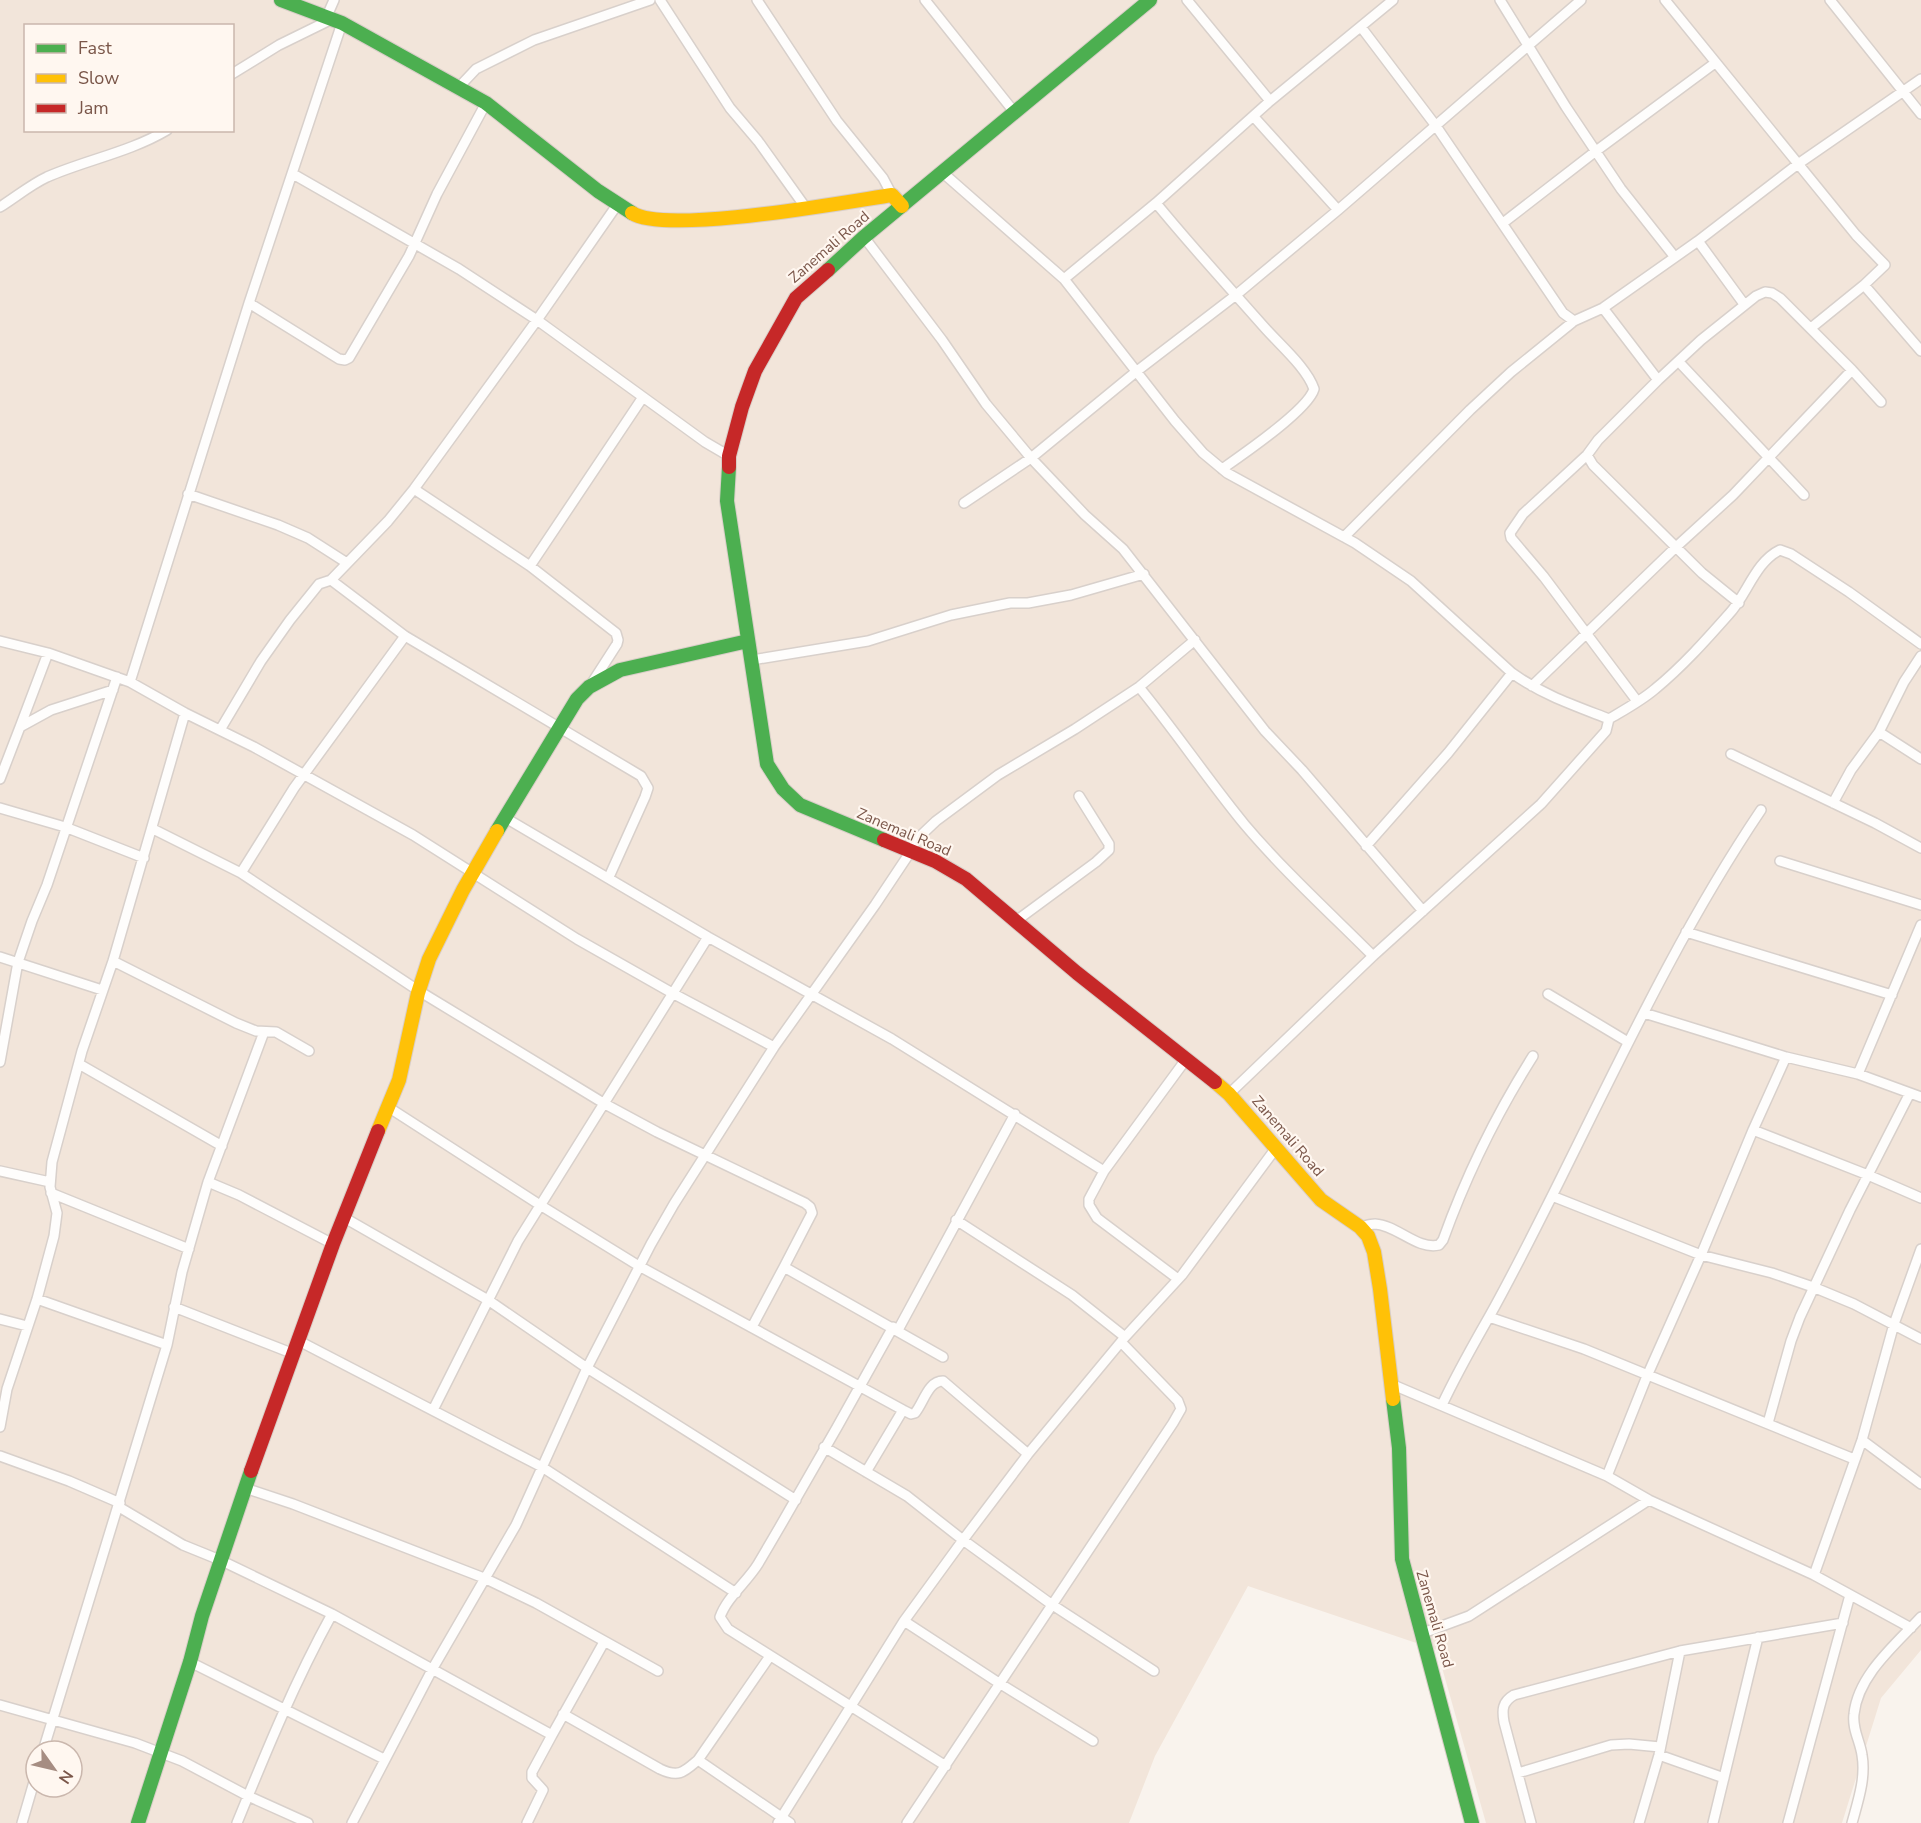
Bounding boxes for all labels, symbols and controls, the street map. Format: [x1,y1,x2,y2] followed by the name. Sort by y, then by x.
[24,24,234,132] legend
[78,36,113,60] text: Fast
[78,66,119,90] text: Slow
[77,96,109,120] text: Jam
[784,206,874,288] street label: Zanemali Road
[854,803,954,861] street label: Zanemali Road
[1247,1091,1329,1181] street label: Zanemali Road
[1412,1568,1458,1670] street label: Zanemali Road
[24,1739,84,1799] north arrow
[53,1766,78,1788] text: N

